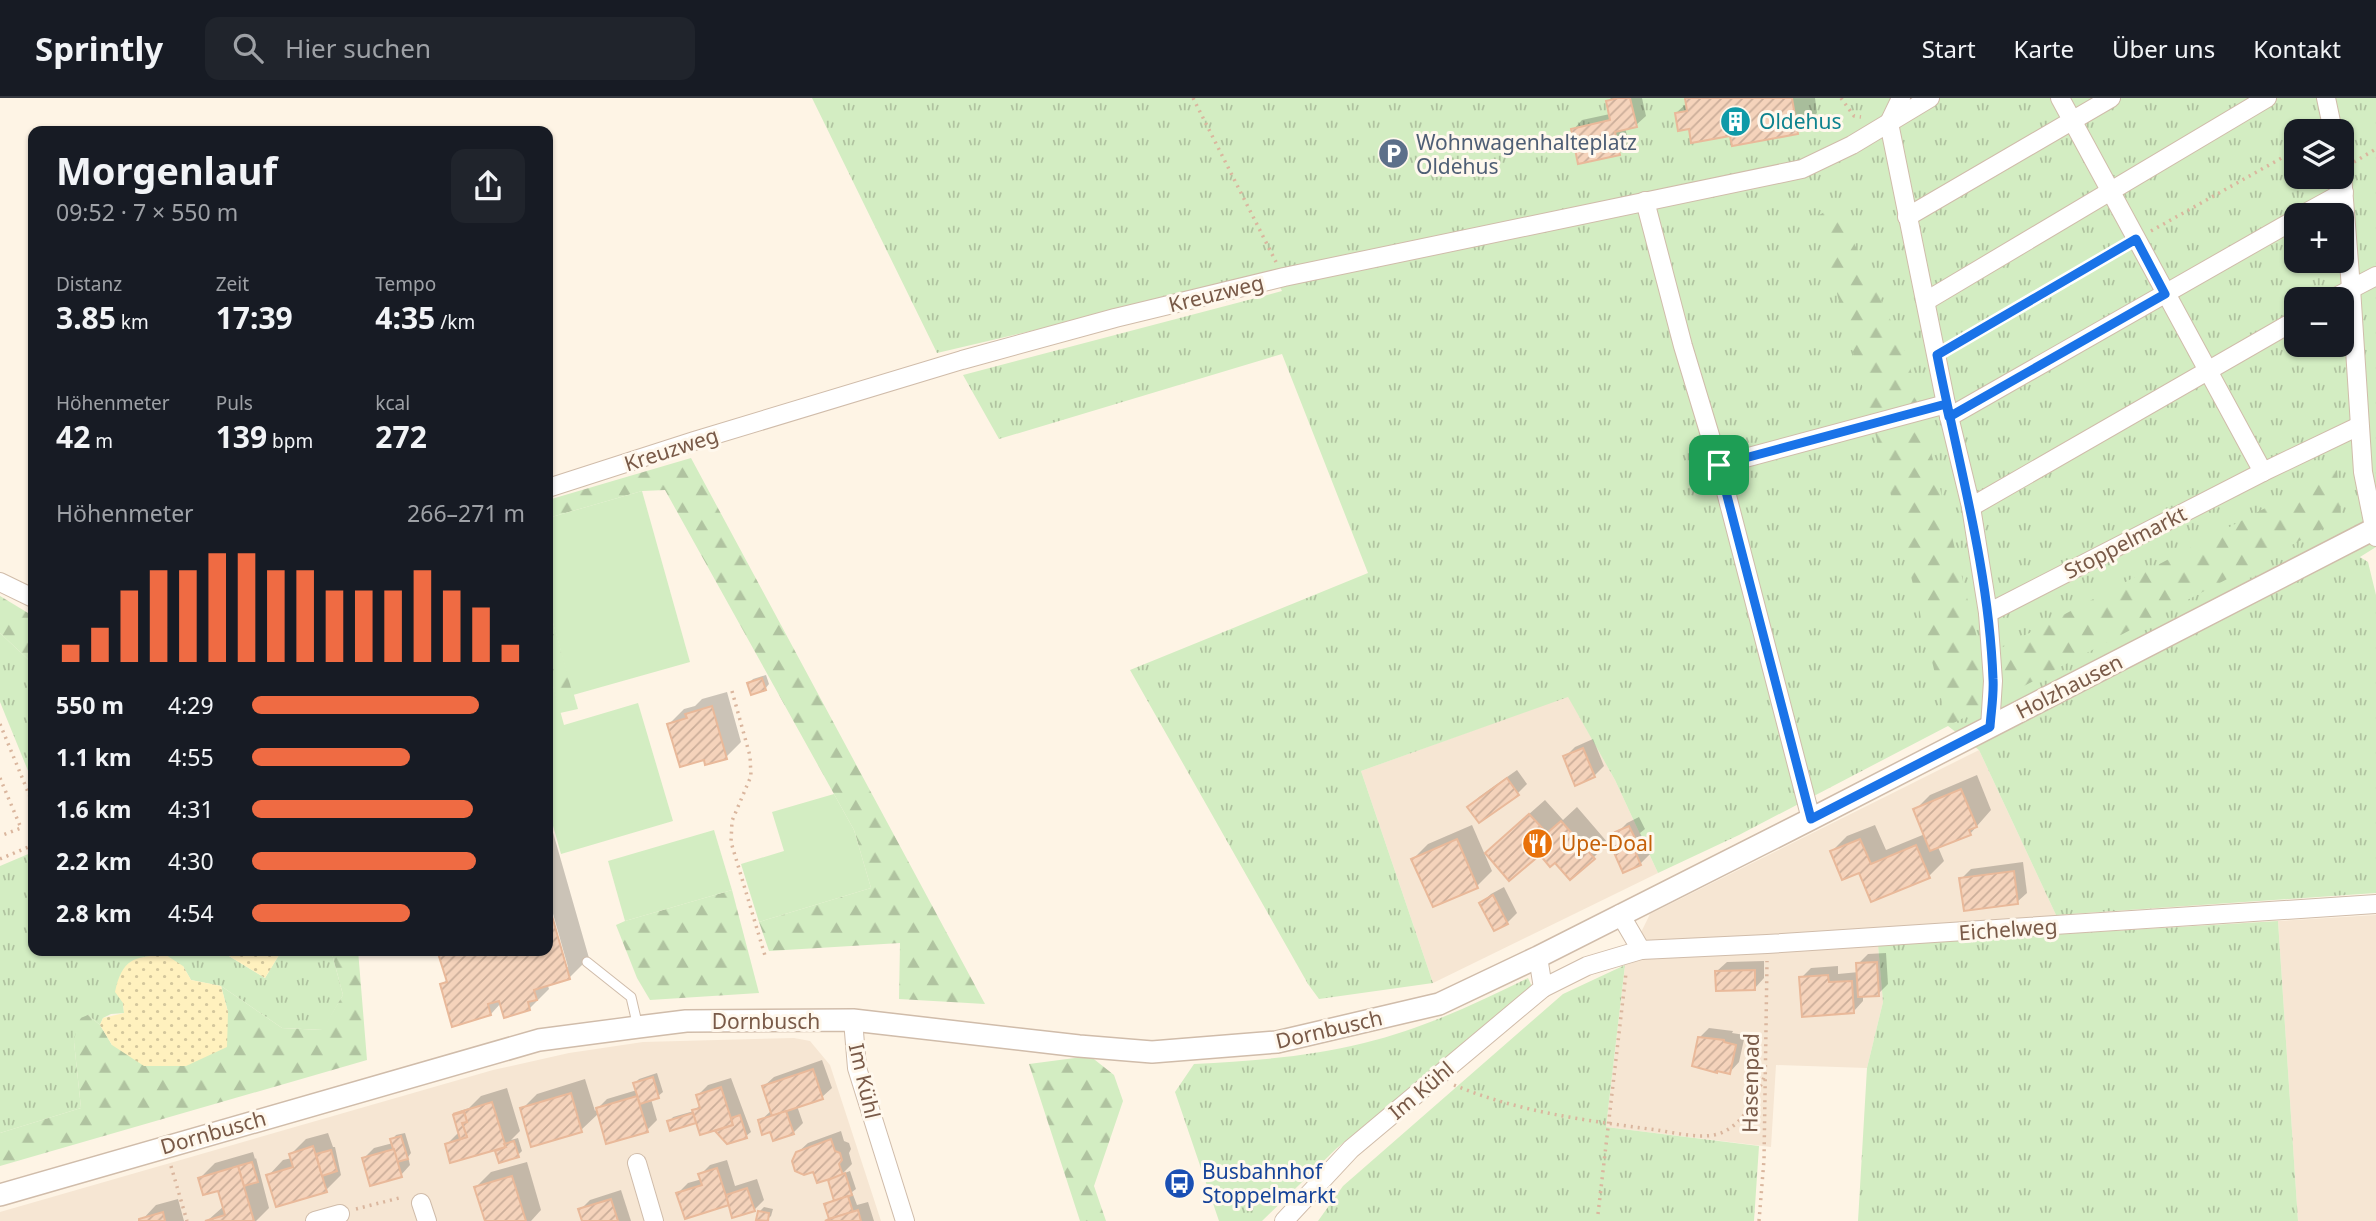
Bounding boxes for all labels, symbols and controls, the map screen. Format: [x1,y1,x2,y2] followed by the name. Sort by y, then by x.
[205,17,695,80] search box
[35,26,163,71] text: Sprintly
[229,29,267,67] icon: search
[285,30,431,66] text: Hier suchen
[1922,32,1976,65] text: Start
[2014,32,2074,65] text: Karte
[2112,32,2215,65] text: Über uns
[2253,32,2341,65] text: Kontakt
[1719,104,1753,138] building icon: Oldehus
[1759,107,1842,135] place label: Oldehus
[2284,119,2354,357] map controls
[2284,119,2354,189] button: layers
[1416,128,1637,180] place label: Wohnwagenhalteplatz Oldehus
[1376,137,1410,171] parking icon: Wohnwagenhalteplatz Oldehus
[56,144,277,196] text: Morgenlauf
[451,149,525,223] button: share
[56,196,238,228] text: 09:52 · 7 × 550 m
[2284,203,2354,273] button: +
[1165,268,1267,318] street label: Kreuzweg
[56,271,122,297] text: Distanz
[216,271,249,297] text: Zeit
[375,271,436,297] text: Tempo
[2284,287,2354,357] button: −
[56,297,116,338] text: 3.85
[216,297,293,338] text: 17:39
[375,297,435,338] text: 4:35
[116,309,149,335] text: km
[435,309,475,335] text: /km
[56,390,170,416] text: Höhenmeter
[216,390,253,416] text: Puls
[375,390,410,416] text: kcal
[56,416,90,457] text: 42
[216,416,267,457] text: 139
[375,416,427,457] text: 272
[620,421,722,477] street label: Kreuzweg
[90,428,113,454] text: m
[267,428,313,454] text: bpm
[1689,435,1749,495] pin
[1700,446,1738,484] icon: arrive
[56,497,194,529] text: Höhenmeter
[407,497,525,529] text: 266–271 m
[2059,499,2191,585] street label: Stoppelmarkt
[2011,647,2127,725] street label: Holzhausen
[56,689,124,721] text: 550 m
[168,689,214,721] text: 4:29
[56,741,131,773] text: 1.1 km
[168,741,214,773] text: 4:55
[56,793,131,825] text: 1.6 km
[168,793,214,825] text: 4:31
[1521,826,1555,860] restaurant icon: Upe-Doal
[1561,829,1653,857] place label: Upe-Doal
[56,845,131,877] text: 2.2 km
[168,845,214,877] text: 4:30
[56,897,131,929] text: 2.8 km
[168,897,214,929] text: 4:54
[1958,912,2058,946] street label: Eichelweg
[1273,1003,1385,1055] street label: Dornbusch
[712,1007,820,1035] street label: Dornbusch
[1735,1033,1765,1133] street label: Hasenpad
[843,1041,887,1121] street label: Im Kühl
[1383,1055,1459,1125] street label: Im Kühl
[157,1104,269,1160] street label: Dornbusch
[1202,1157,1336,1209] place label: Busbahnhof Stoppelmarkt
[1162,1166,1196,1200] bus stop icon: Busbahnhof Stoppelmarkt

